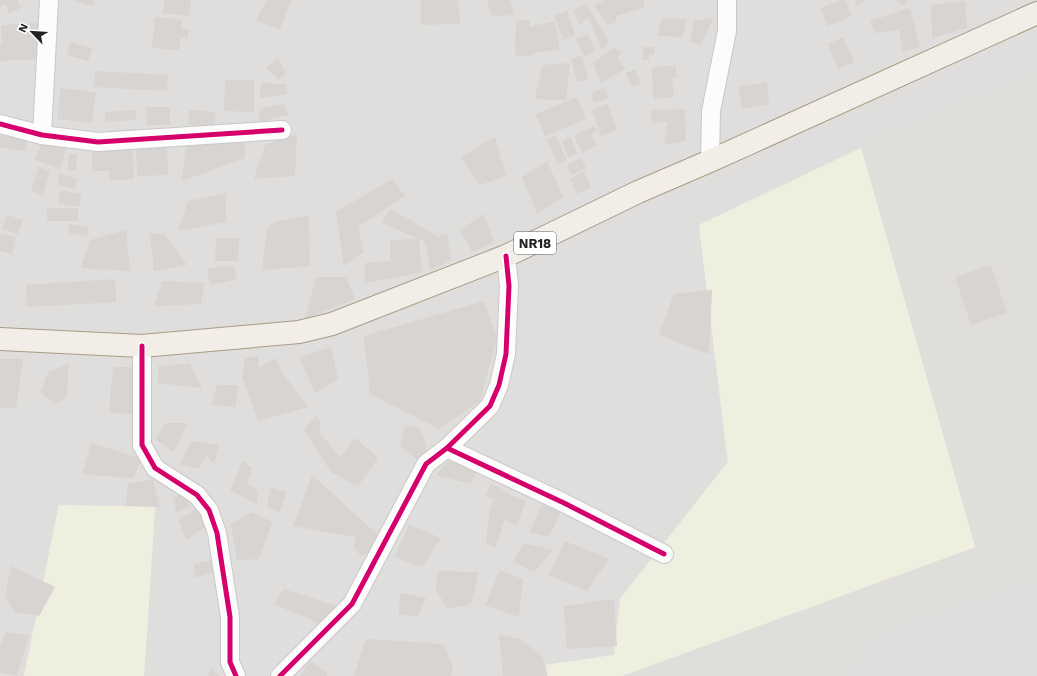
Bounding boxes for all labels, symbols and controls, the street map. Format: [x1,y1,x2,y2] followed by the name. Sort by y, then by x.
[12,12,52,52] north arrow
[16,22,31,34] text: N
[514,232,556,254] road number: NR18

